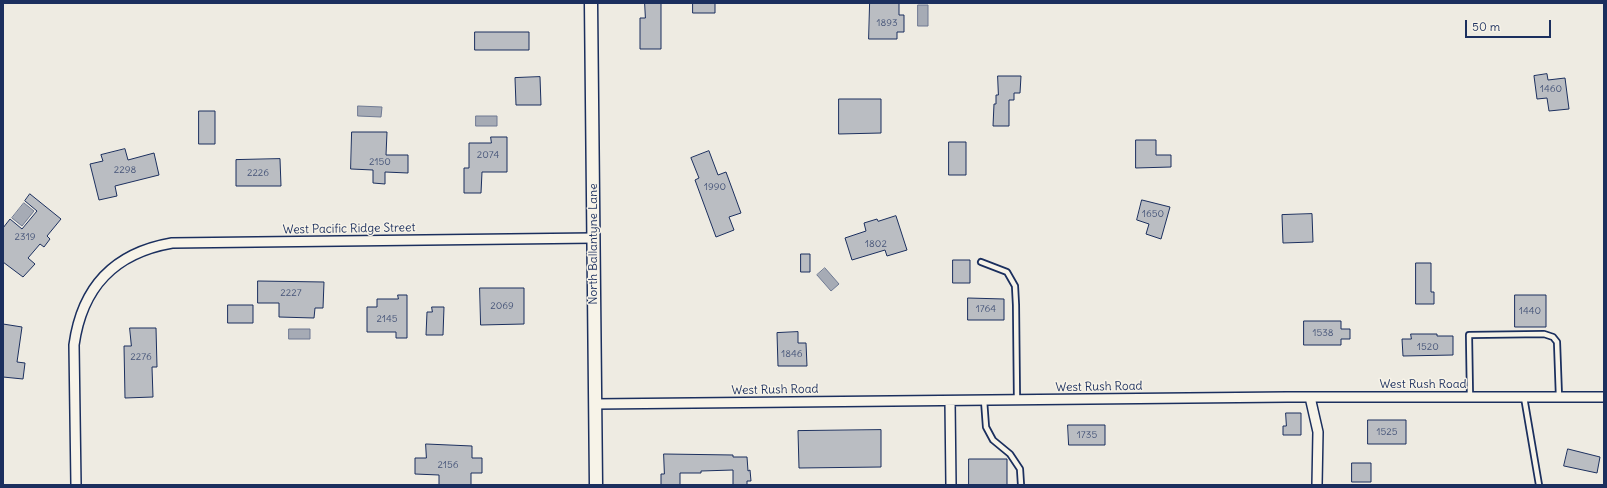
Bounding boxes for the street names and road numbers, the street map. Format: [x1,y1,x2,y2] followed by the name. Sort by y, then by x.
[587,183,601,305] street label: North Ballantyne Lane
[282,221,416,237] street label: West Pacific Ridge Street
[1379,378,1467,392] street label: West Rush Road
[1055,379,1143,395] street label: West Rush Road
[731,382,819,398] street label: West Rush Road

